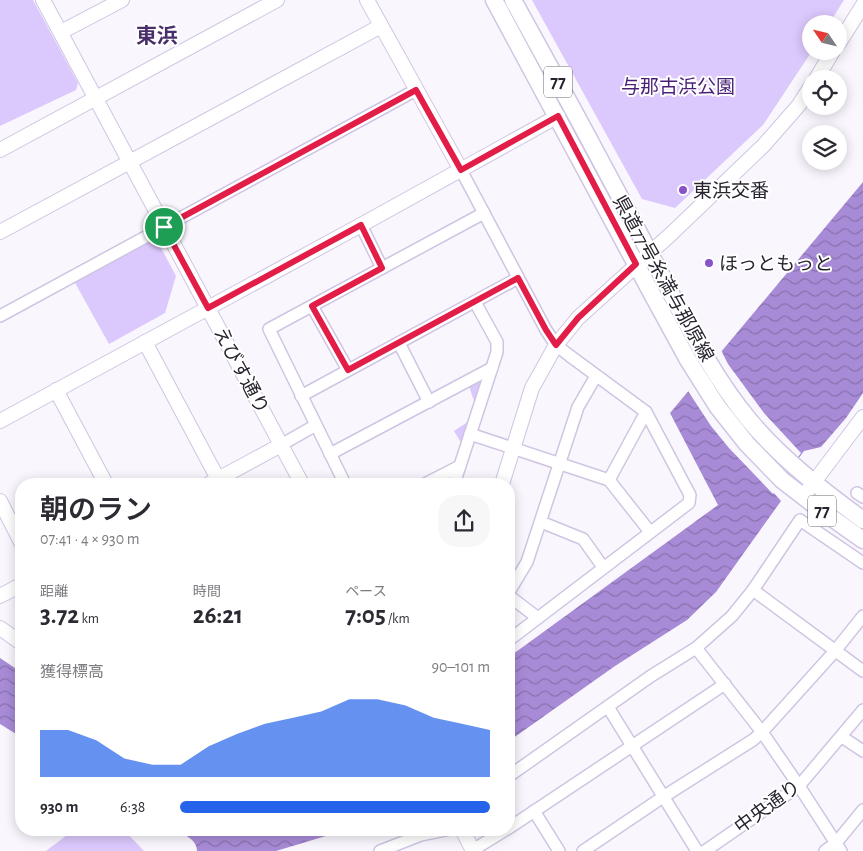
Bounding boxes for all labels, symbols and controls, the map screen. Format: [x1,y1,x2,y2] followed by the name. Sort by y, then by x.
[802,15,848,60] north arrow
[802,15,847,170] map controls
[136,25,178,47] district label: 東浜
[544,66,572,98] road number: 77
[802,70,847,115] button: locate
[621,77,735,97] park label: 与那古浜公園
[802,125,847,170] button: layers
[693,180,769,201] place label: 東浜交番
[677,184,689,196] marker: 東浜交番
[609,192,717,365] street label: 県道77号糸満与那原線
[143,206,185,248] pin
[150,213,178,241] icon: arrive
[719,254,833,274] place label: ほっともっと
[703,257,715,269] marker: ほっともっと
[210,324,272,417] street label: えびす通り
[438,495,490,547] button: share
[808,496,836,526] road number: 77
[40,497,152,525] text: 朝のラン
[40,531,140,547] text: 07:41 · 4 × 930 m
[40,585,68,599] text: 距離
[193,585,221,599] text: 時間
[345,585,387,599] text: ペース
[40,603,79,628] text: 3.72
[193,603,243,628] text: 26:21
[345,603,386,628] text: 7:05
[79,612,99,626] text: km
[386,612,410,626] text: /km
[432,659,490,675] text: 90–101 m
[40,664,104,680] text: 獲得標高
[731,776,804,837] street label: 中央通り
[40,799,78,815] text: 930 m
[120,799,145,815] text: 6:38

